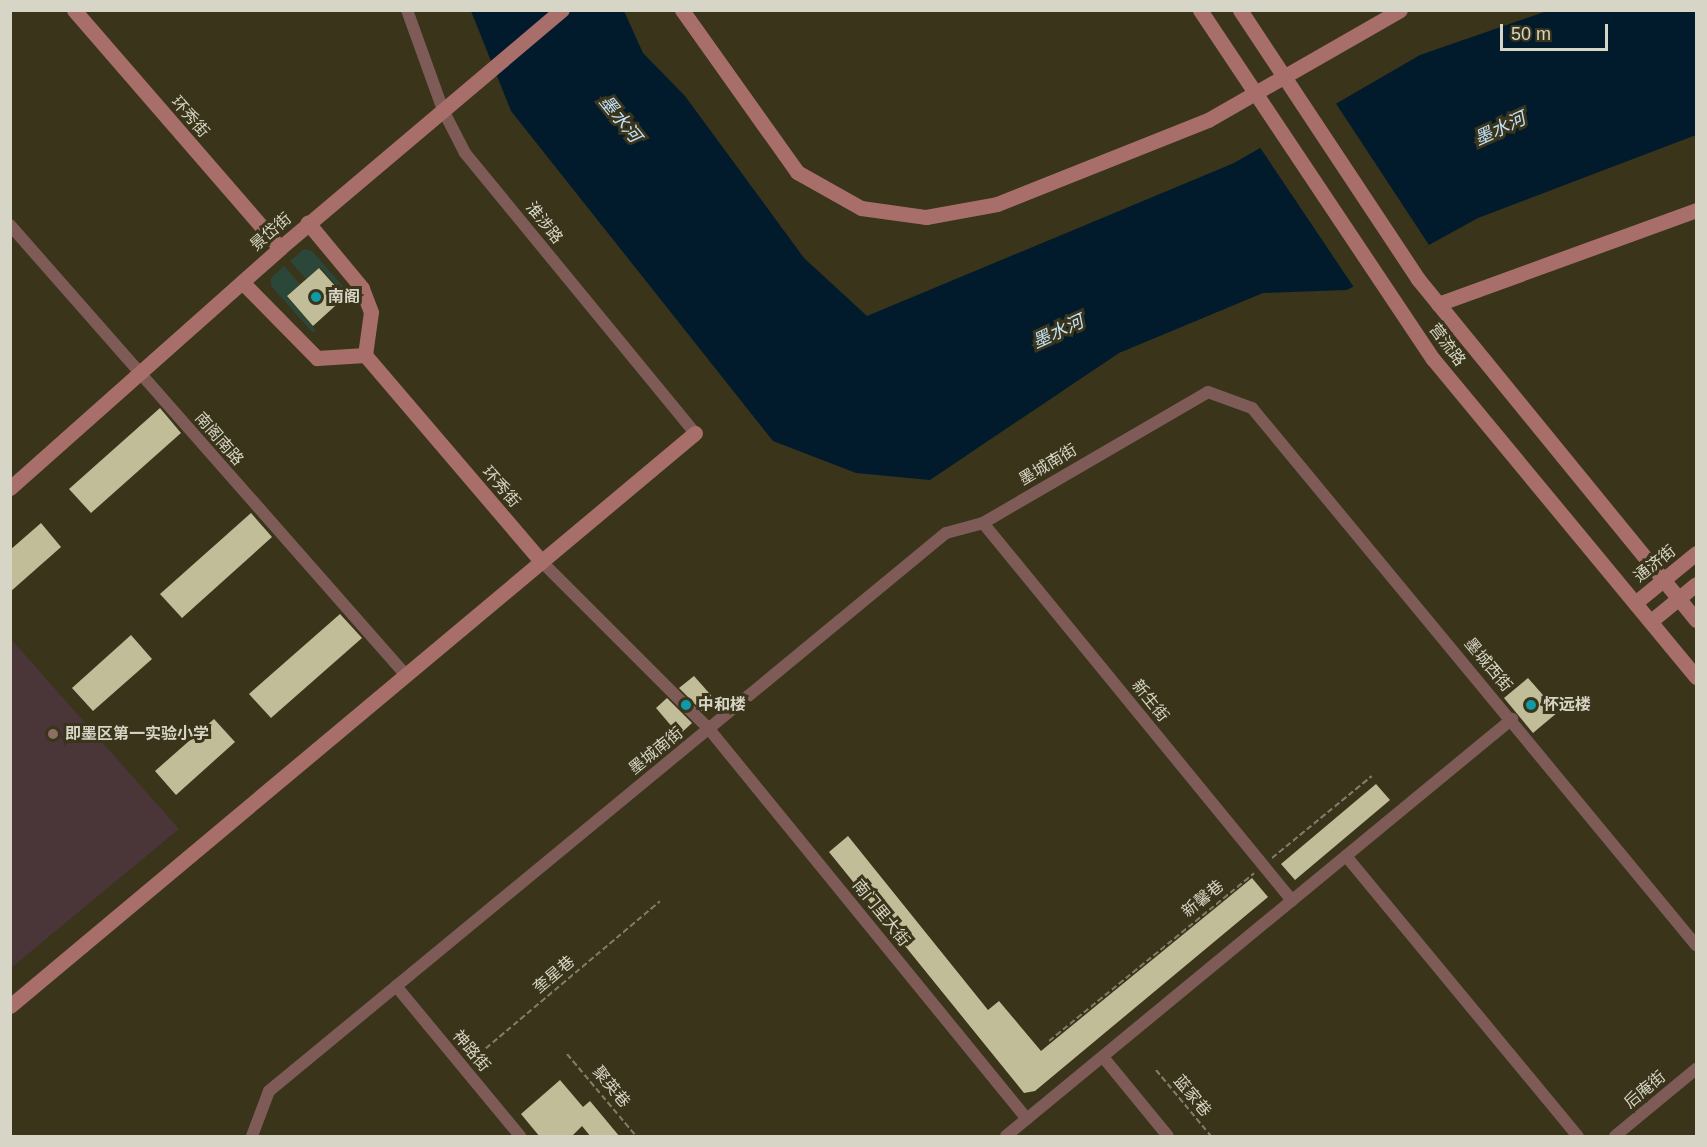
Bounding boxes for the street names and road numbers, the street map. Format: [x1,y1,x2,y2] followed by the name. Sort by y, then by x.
[167,93,213,141] street label: 环秀街
[521,198,567,248] street label: 淮涉路
[247,209,295,255] street label: 景岱街
[1425,320,1469,370] street label: 营流路
[191,409,247,469] street label: 南阁南路
[1016,440,1080,490] street label: 墨城南街
[478,463,524,511] street label: 环秀街
[1630,541,1680,587] street label: 通济街
[1460,634,1516,696] street label: 墨城西街
[1127,676,1173,726] street label: 新生街
[625,723,687,779] street label: 墨城南街
[848,876,914,950] street label: 南门里大街
[1178,876,1228,922] street label: 新馨巷
[529,952,579,998] street label: 奎星巷
[448,1026,494,1076] street label: 神路街
[588,1062,634,1112] street label: 聚英巷
[1620,1067,1670,1113] street label: 后庵街
[1169,1071,1215,1121] street label: 蓝家巷

